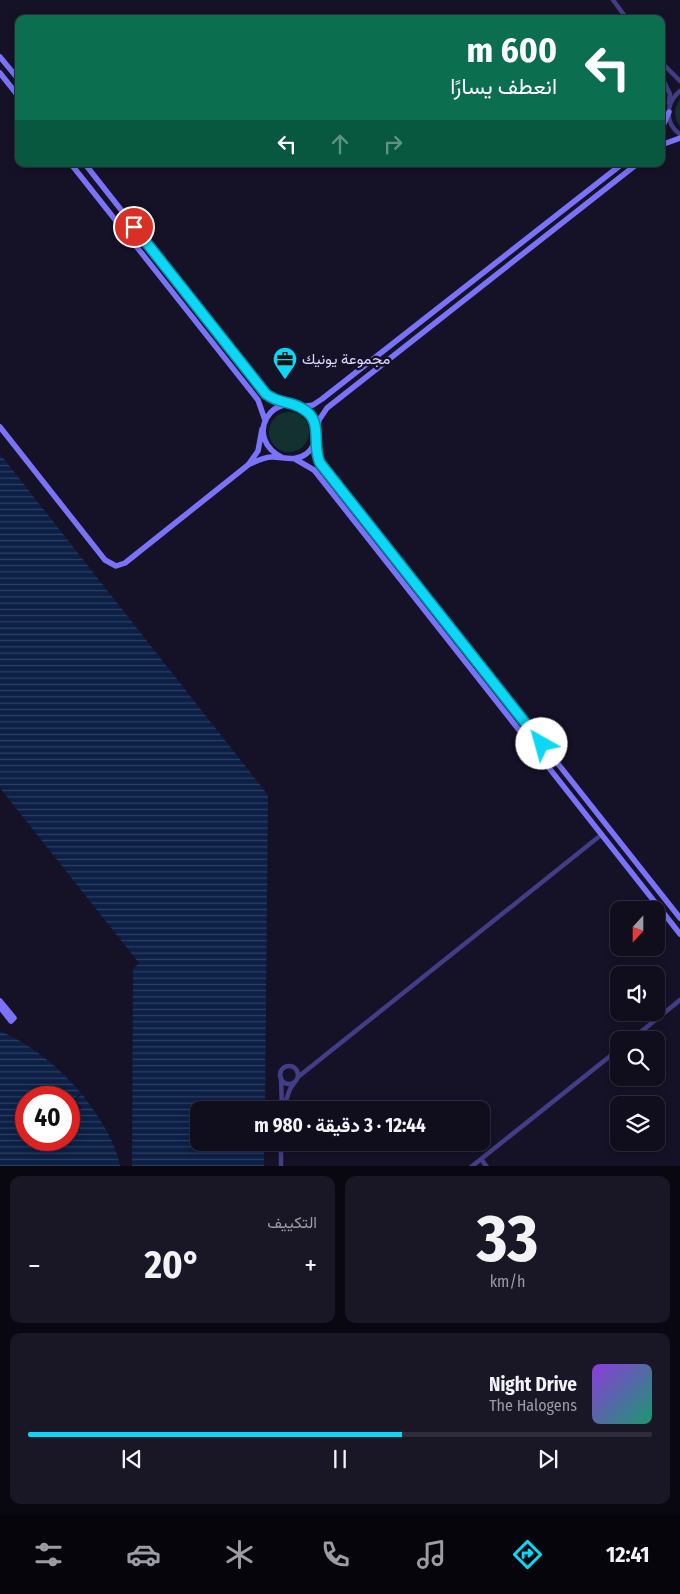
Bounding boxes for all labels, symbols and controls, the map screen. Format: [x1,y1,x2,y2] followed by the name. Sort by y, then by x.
[466,29,557,71] text: 600 m
[575,35,640,100] icon: left
[450,73,557,100] text: انعطف يسارًا
[273,130,301,158] icon: left
[326,130,354,158] icon: ahead
[379,130,407,158] icon: right
[113,206,155,248] pin
[120,213,148,241] icon: arrive
[272,346,298,380] office icon: مجموعة يونيك
[302,350,390,368] place label: مجموعة يونيك
[515,717,567,769] position arrow
[610,901,665,956] north arrow
[610,901,665,1151] map controls
[610,966,665,1021] button: sound
[610,1031,665,1086] button: search
[15,1086,80,1151] speed limit sign: 40
[610,1096,665,1151] button: layers
[254,1114,426,1137] text: 12:44 · 3 دقيقة · 980 m
[477,1200,538,1278] text: 33
[267,1213,317,1232] text: التكييف
[144,1242,201,1288] text: 20°
[28,1249,41,1282] text: −
[304,1249,317,1282] text: +
[490,1272,525,1291] text: km/h
[489,1373,577,1396] text: Night Drive
[489,1396,577,1415] text: The Halogens
[118,1445,146,1473] icon: previous
[326,1445,354,1473] icon: pause
[534,1445,562,1473] icon: next
[31,1537,66,1572] icon: filters
[126,1537,161,1572] icon: car
[222,1537,257,1572] icon: climate
[318,1537,353,1572] icon: phone
[414,1537,449,1572] icon: music
[510,1537,545,1572] icon: directions
[606,1541,650,1568] text: 12:41

